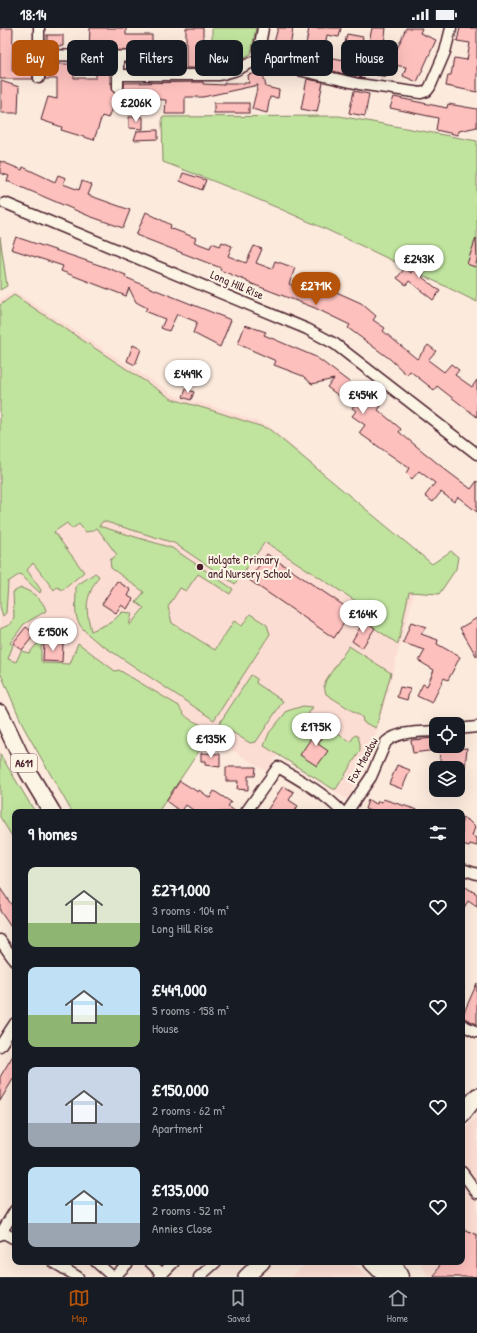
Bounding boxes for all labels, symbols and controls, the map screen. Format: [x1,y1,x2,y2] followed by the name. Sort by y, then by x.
[20,4,47,25] text: 18:14
[12,40,59,76] chip: Buy
[67,40,118,76] chip: Rent
[126,40,187,76] chip: Filters
[195,40,243,76] chip: New
[251,40,333,76] chip: Apartment
[341,40,398,76] chip: House
[108,89,164,123] pin: £206K
[120,93,152,111] text: £206K
[391,245,447,279] pin: £243K
[404,249,434,267] text: £243K
[208,266,267,304] street label: Long Hill Rise
[288,272,344,306] pin: £271K
[300,276,332,294] text: £271K
[160,360,216,394] pin: £449K
[174,364,202,382] text: £449K
[335,381,391,415] pin: £454K
[348,385,378,403] text: £454K
[208,551,292,582] place label: Holgate Primary and Nursery School
[195,562,205,572] marker: Holgate Primary and Nursery School
[335,600,391,634] pin: £164K
[349,604,377,622] text: £164K
[25,618,81,652] pin: £150K
[38,622,68,640] text: £150K
[288,713,344,747] pin: £175K
[301,717,331,735] text: £175K
[429,717,465,797] map controls
[429,717,465,753] button: locate
[183,725,239,759] pin: £135K
[196,729,226,747] text: £135K
[343,734,382,786] street label: Fox Meadow
[11,754,37,772] road number: A611
[429,761,465,797] button: layers
[28,822,77,845] text: 9 homes
[427,822,449,844] icon: filters
[152,878,210,901] text: £271,000
[60,883,108,931] icon: home
[427,896,449,918] icon: heart
[152,901,229,919] text: 3 rooms · 104 m²
[152,919,213,937] text: Long Hill Rise
[152,978,207,1001] text: £449,000
[60,983,108,1031] icon: home
[427,996,449,1018] icon: heart
[152,1001,229,1019] text: 5 rooms · 158 m²
[152,1019,179,1037] text: House
[152,1078,209,1101] text: £150,000
[60,1083,108,1131] icon: home
[427,1096,449,1118] icon: heart
[152,1101,225,1119] text: 2 rooms · 62 m²
[152,1119,203,1137] text: Apartment
[152,1178,209,1201] text: £135,000
[60,1183,108,1231] icon: home
[427,1196,449,1218] icon: heart
[152,1201,225,1219] text: 2 rooms · 52 m²
[152,1219,212,1237] text: Annies Close
[68,1287,90,1325] tab: Map
[227,1287,250,1325] tab: Saved
[387,1287,409,1325] tab: Home

